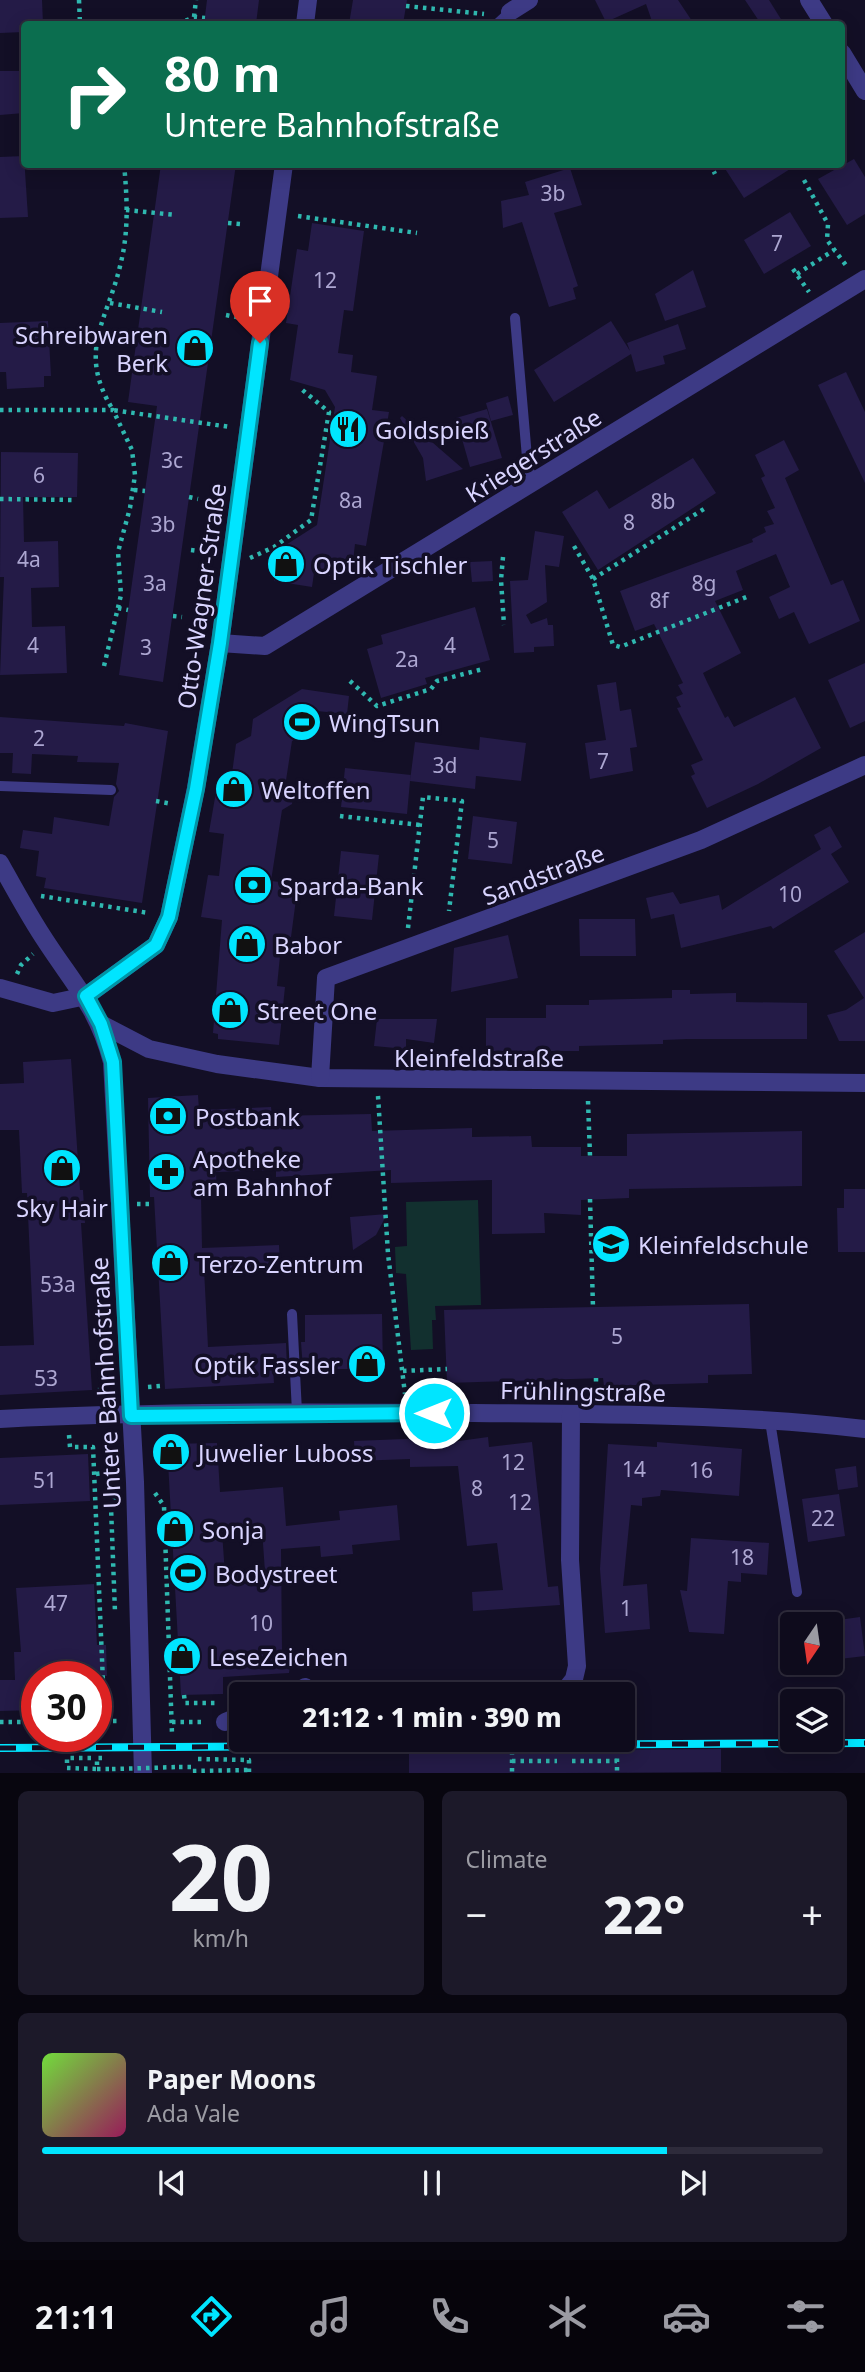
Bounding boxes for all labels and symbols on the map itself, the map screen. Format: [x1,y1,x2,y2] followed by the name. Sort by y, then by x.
[541,179,565,207] house number: 3b
[771,229,783,257] house number: 7
[313,266,337,294] house number: 12
[230,271,290,343] pin
[15,318,168,379] place label: Schreibwaren Berk
[174,327,216,369] shop icon: Schreibwaren Berk
[459,400,607,510] street label: Kriegerstraße
[327,408,369,450] restaurant icon: Goldspieß
[375,413,489,446] place label: Goldspieß
[161,446,183,474] house number: 3c
[33,461,45,489] house number: 6
[169,481,233,711] street label: Otto-Wagner-Straße
[339,486,363,514] house number: 8a
[651,487,675,515] house number: 8b
[623,508,635,536] house number: 8
[151,510,175,538] house number: 3b
[265,543,307,585] shop icon: Optik Tischler
[17,545,41,573] house number: 4a
[313,548,468,581] place label: Optik Tischler
[143,569,167,597] house number: 3a
[692,569,716,597] house number: 8g
[649,586,670,614] house number: 8f
[27,631,39,659] house number: 4
[444,631,456,659] house number: 4
[140,633,152,661] house number: 3
[395,645,419,673] house number: 2a
[281,701,323,743] sports icon: WingTsun
[329,706,440,739] place label: WingTsun
[33,724,45,752] house number: 2
[597,747,609,775] house number: 7
[433,751,457,779] house number: 3d
[213,768,255,810] shop icon: Weltoffen
[261,773,371,806] place label: Weltoffen
[487,826,499,854] house number: 5
[477,836,609,912] street label: Sandstraße
[232,864,274,906] bank icon: Sparda-Bank
[280,869,424,902] place label: Sparda-Bank
[778,880,802,908] house number: 10
[226,923,268,965] shop icon: Babor
[274,928,342,961] place label: Babor
[209,989,251,1031] shop icon: Street One
[257,994,377,1027] place label: Street One
[394,1041,564,1074] street label: Kleinfeldstraße
[147,1095,189,1137] bank icon: Postbank
[195,1100,300,1133] place label: Postbank
[193,1142,333,1203] place label: Apotheke am Bahnhof
[41,1147,83,1189] shop icon: Sky Hair
[145,1151,187,1193] pharmacy icon: Apotheke am Bahnhof
[16,1191,108,1224] place label: Sky Hair
[590,1223,632,1265] school or university icon: Kleinfeldschule
[638,1228,809,1261] place label: Kleinfeldschule
[149,1242,191,1284] shop icon: Terzo-Zentrum
[197,1247,364,1280] place label: Terzo-Zentrum
[82,1256,128,1510] street label: Untere Bahnhofstraße
[40,1270,76,1298] house number: 53a
[611,1322,623,1350] house number: 5
[346,1343,388,1385] shop icon: Optik Fassler
[194,1348,340,1381] place label: Optik Fassler
[34,1364,58,1392] house number: 53
[500,1373,666,1409] street label: Frühlingstraße
[397,1376,471,1450] position arrow
[150,1431,192,1473] shop icon: Juwelier Luboss
[196,1436,374,1469] place label: Juwelier Luboss
[501,1448,525,1476] house number: 12
[622,1455,646,1483] house number: 14
[689,1456,713,1484] house number: 16
[33,1466,57,1494] house number: 51
[471,1474,483,1502] house number: 8
[508,1488,532,1516] house number: 12
[811,1504,835,1532] house number: 22
[154,1508,196,1550] shop icon: Sonja
[202,1513,264,1546] place label: Sonja
[730,1543,754,1571] house number: 18
[167,1552,209,1594] sports icon: Bodystreet
[215,1557,338,1590] place label: Bodystreet
[44,1589,68,1617] house number: 47
[620,1594,632,1622] house number: 1
[249,1609,273,1637] house number: 10
[780,1612,844,1675] north arrow
[161,1635,203,1677] shop icon: LeseZeichen
[209,1640,348,1673] place label: LeseZeichen
[21,1661,112,1752] speed limit sign: 30

